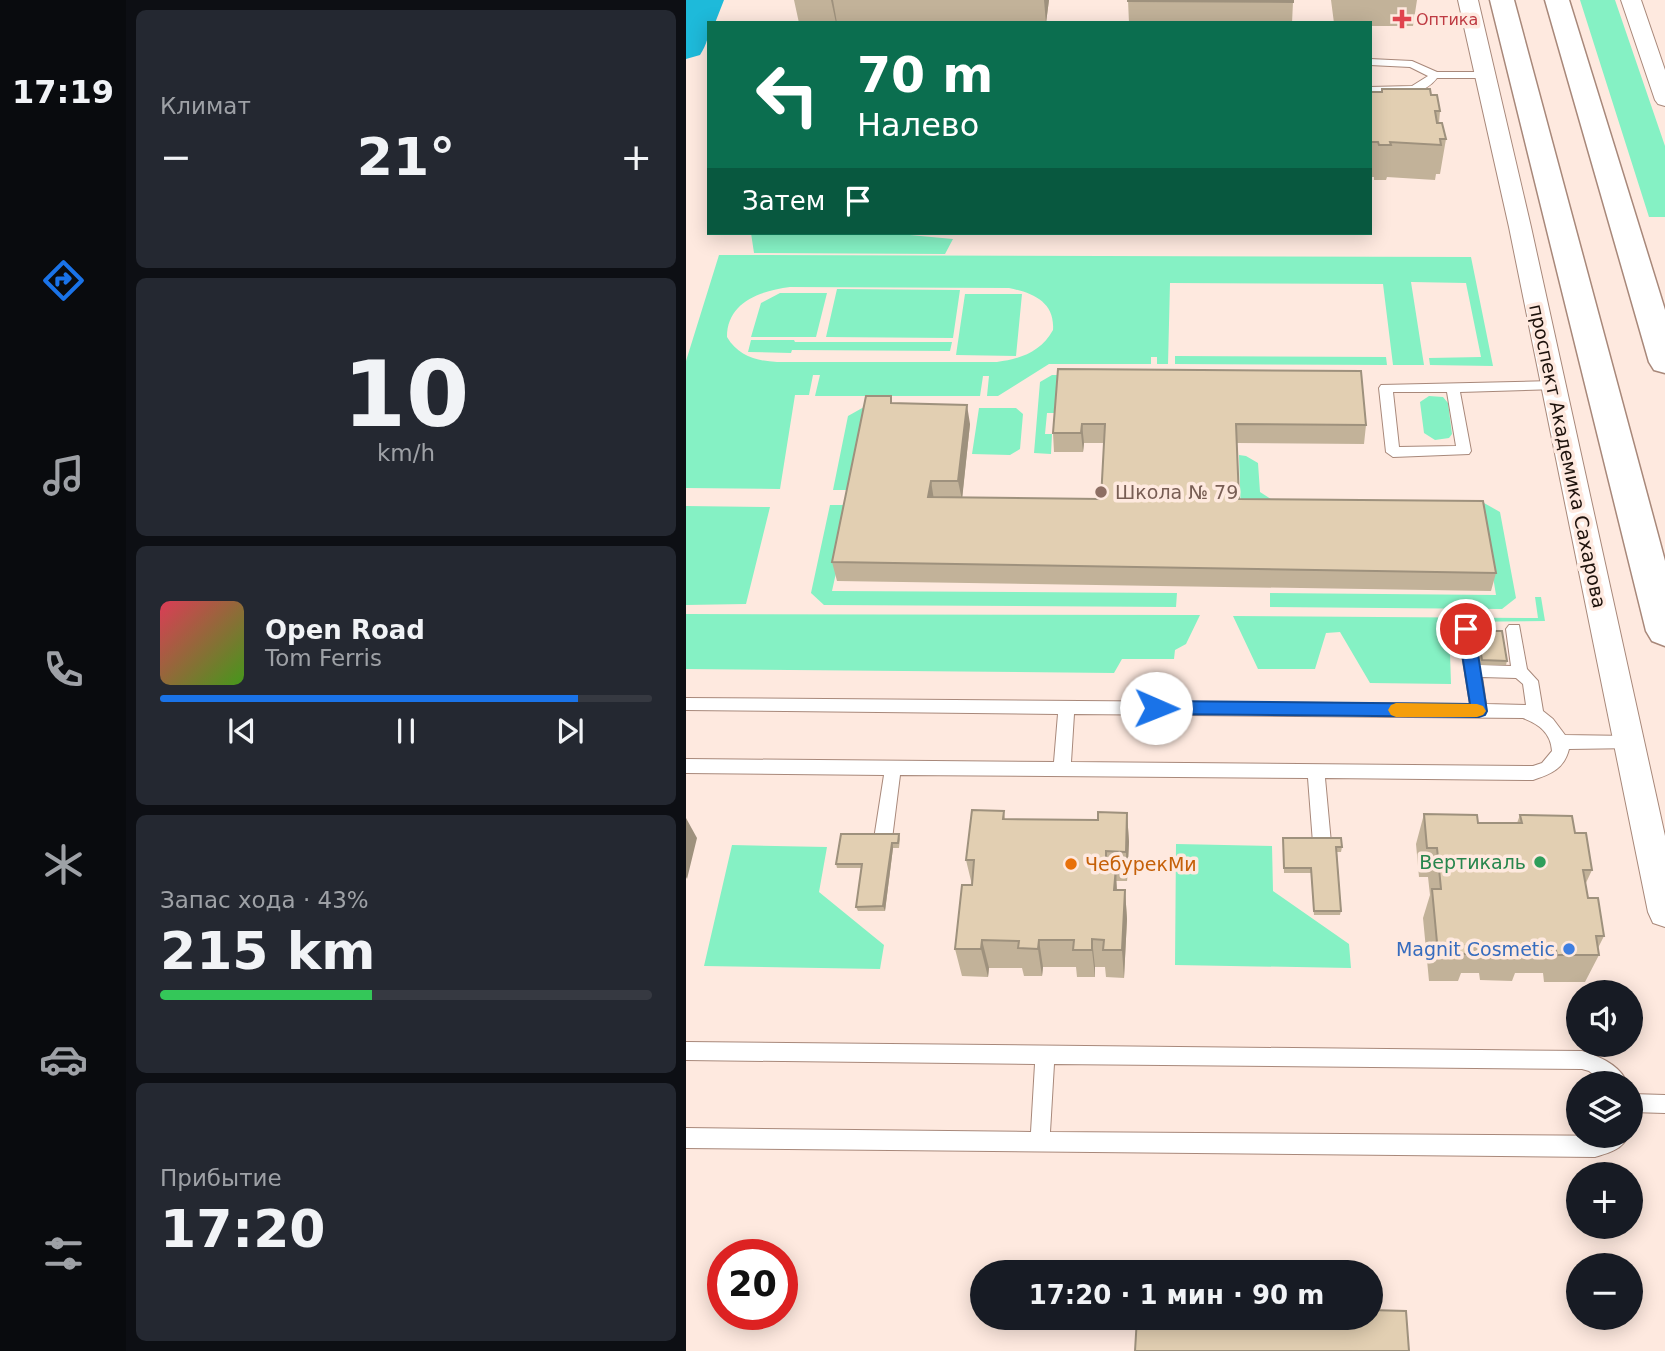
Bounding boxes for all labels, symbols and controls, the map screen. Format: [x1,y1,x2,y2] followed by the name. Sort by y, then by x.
[1416,10,1478,29] place label: Оптика
[1394,11,1410,27] marker: Оптика
[857,47,993,104] text: 70 m
[742,49,833,140] icon: left
[12,73,114,111] text: 17:19
[160,93,251,119] text: Климат
[857,106,979,144] text: Налево
[357,127,455,187] text: 21°
[160,135,192,179] text: −
[620,135,652,179] text: +
[839,182,877,220] icon: arrive
[742,186,825,216] text: Затем
[39,256,88,305] icon: directions
[1525,302,1611,610] street label: проспект Академика Сахарова
[343,342,469,447] text: 10
[377,440,435,466] text: km/h
[39,451,88,500] icon: music
[1115,481,1238,503] place label: Школа № 79
[1093,484,1109,500] marker: Школа № 79
[1436,599,1496,659] pin
[1447,610,1485,648] icon: arrive
[265,615,425,645] text: Open Road
[39,645,88,694] icon: phone
[265,645,382,671] text: Tom Ferris
[1119,671,1193,745] position arrow
[223,712,261,750] icon: previous
[387,712,425,750] icon: pause
[551,712,589,750] icon: next
[39,840,88,889] icon: climate
[1419,851,1526,873] place label: Вертикаль
[1085,853,1197,875] place label: ЧебурекМи
[1532,854,1548,870] marker: Вертикаль
[1063,856,1079,872] marker: ЧебурекМи
[160,887,369,913] text: Запас хода · 43%
[160,921,375,981] text: 215 km
[1396,938,1555,960] place label: Magnit Cosmetic
[1561,941,1577,957] marker: Magnit Cosmetic
[1566,980,1643,1330] map controls
[1566,980,1643,1057] button: sound
[39,1035,88,1084] icon: car
[1566,1071,1643,1148] button: layers
[1566,1162,1643,1239] button: +
[160,1165,282,1191] text: Прибытие
[160,1199,326,1259] text: 17:20
[39,1229,88,1278] icon: filters
[707,1239,798,1330] speed limit sign: 20
[1566,1253,1643,1330] button: −
[1029,1280,1324,1310] text: 17:20 · 1 мин · 90 m

